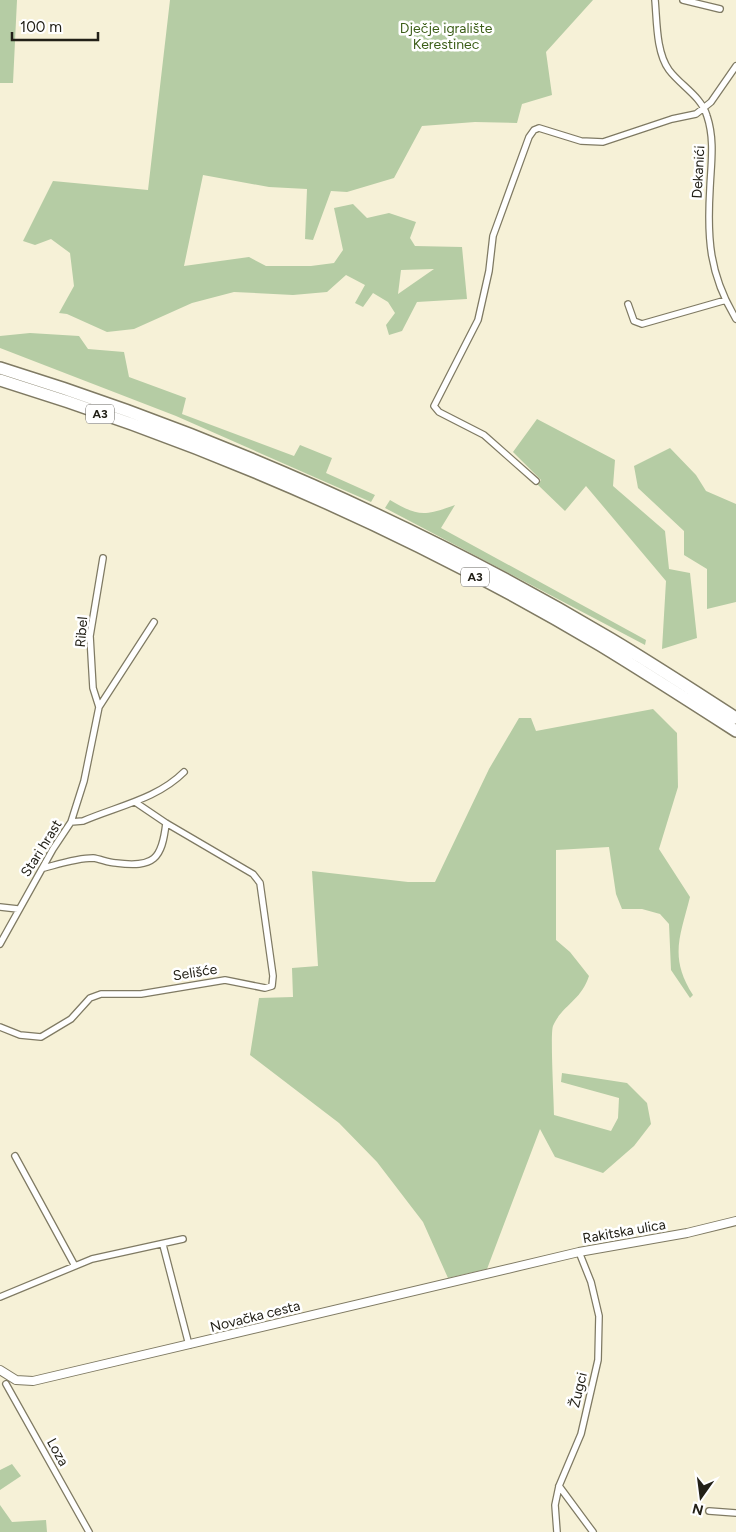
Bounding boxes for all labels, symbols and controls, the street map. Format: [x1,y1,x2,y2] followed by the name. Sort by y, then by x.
[12,10,99,42] scale bar
[20,18,62,36] text: 100 m
[400,20,493,53] park label: Dječje igralište Kerestinec
[689,145,708,199] street label: Dekanići
[86,404,114,424] road number: A3
[461,568,489,586] road number: A3
[72,616,91,648] street label: Ribel
[17,817,66,880] street label: Stari hrast
[172,961,219,984] street label: Selišće
[581,1216,667,1247] street label: Rakitska ulica
[208,1297,302,1336] street label: Novačka cesta
[566,1371,591,1409] street label: Žugci
[43,1435,72,1469] street label: Loza
[676,1472,726,1522] north arrow
[691,1500,705,1519] text: N

